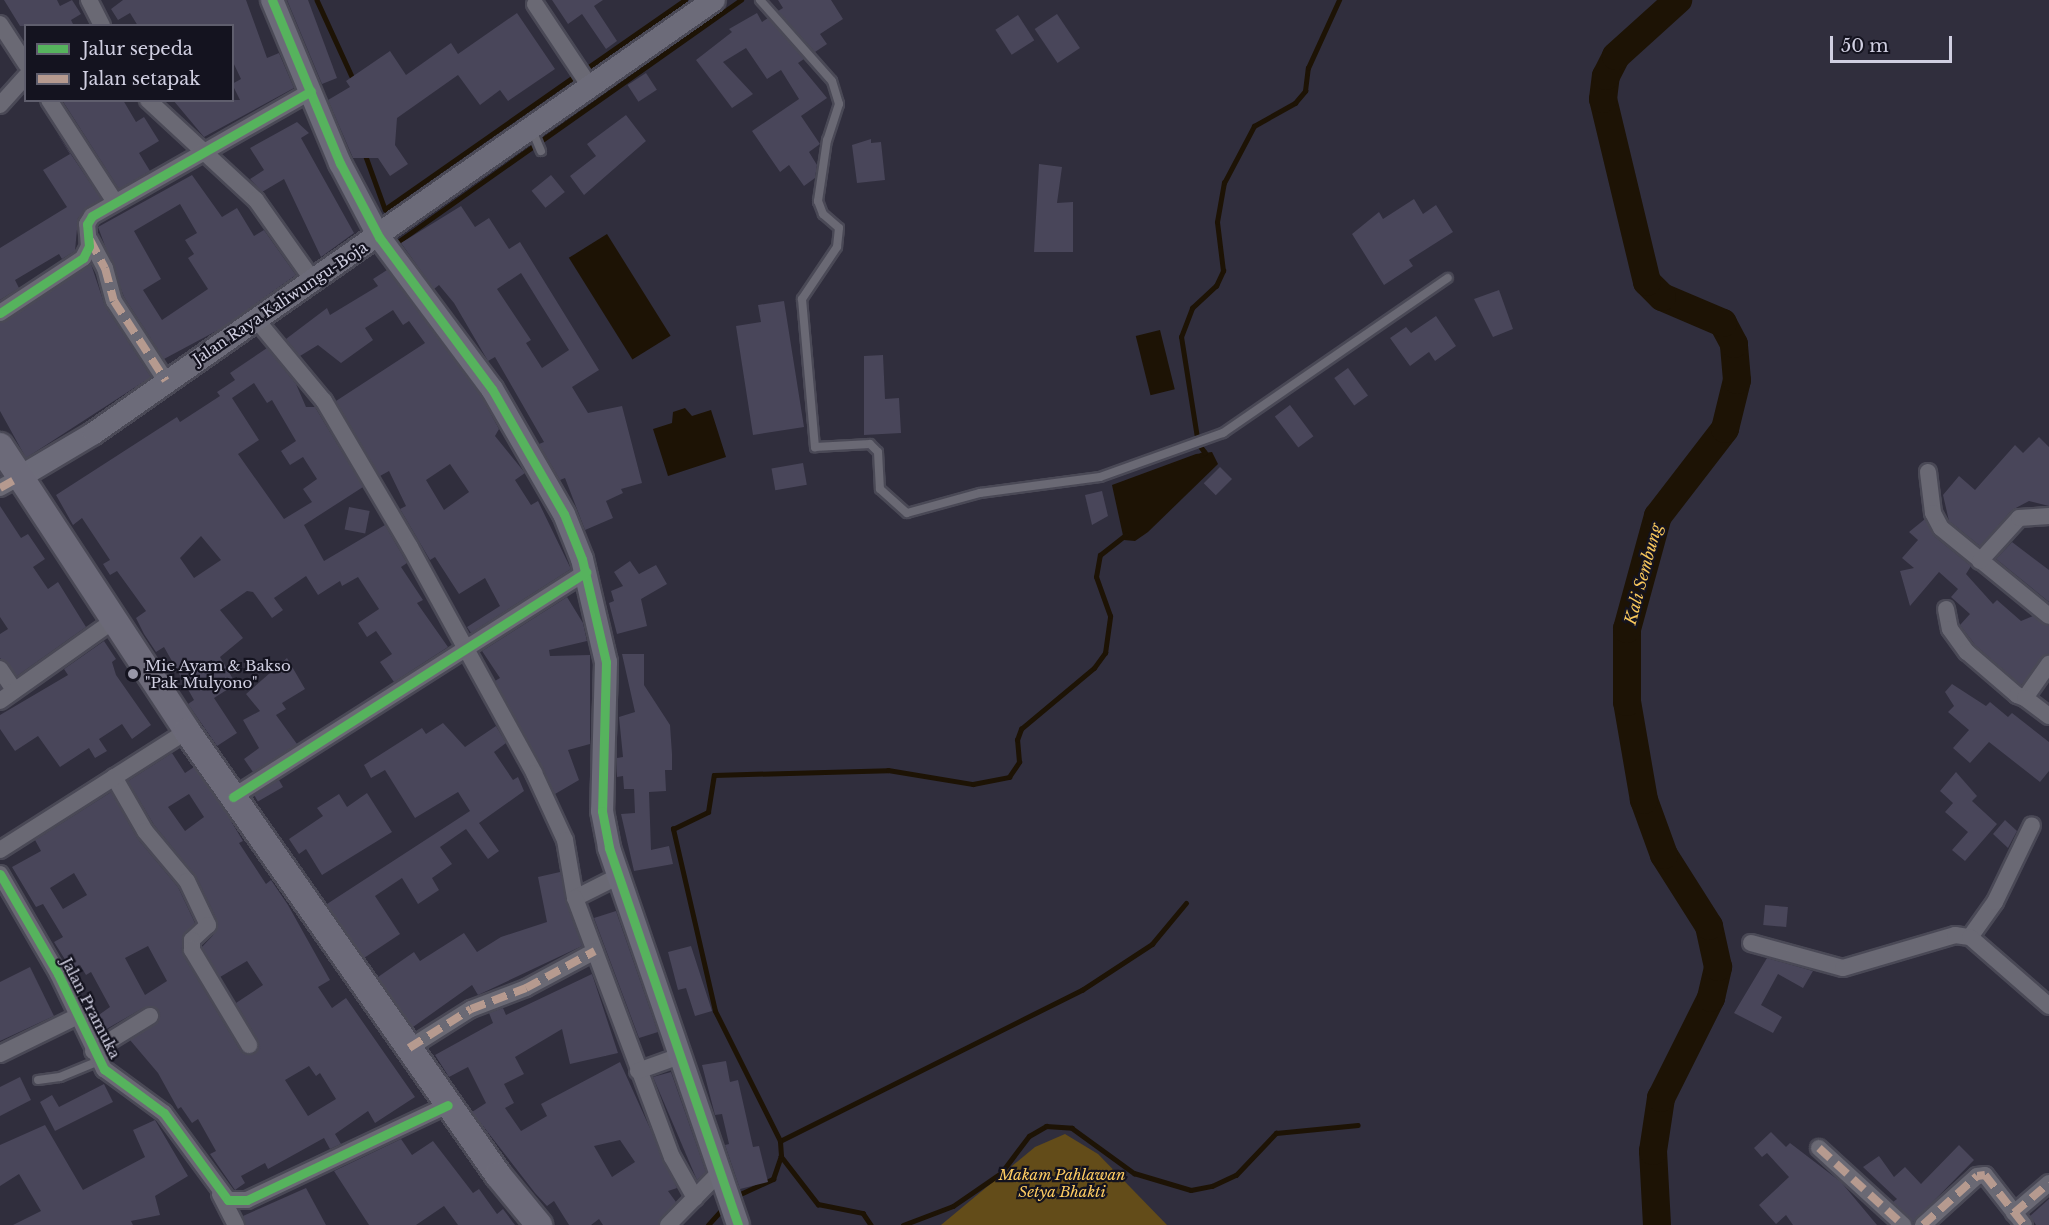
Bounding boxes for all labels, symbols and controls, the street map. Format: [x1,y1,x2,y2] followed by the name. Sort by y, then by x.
[24,24,234,102] legend
[1833,24,1954,62] scale bar
[1841,35,1889,57] text: 50 m
[82,38,193,60] text: Jalur sepeda
[82,68,200,90] text: Jalan setapak
[189,238,371,368] street label: Jalan Raya Kaliwungu-Boja
[1620,521,1666,627] water label: Kali Sembung
[145,656,291,691] place label: Mie Ayam & Bakso "Pak Mulyono"
[126,667,140,681] marker: Mie Ayam & Bakso "Pak Mulyono"
[58,954,124,1062] street label: Jalan Pramuka
[998,1165,1126,1200] park label: Makam Pahlawan Setya Bhakti

